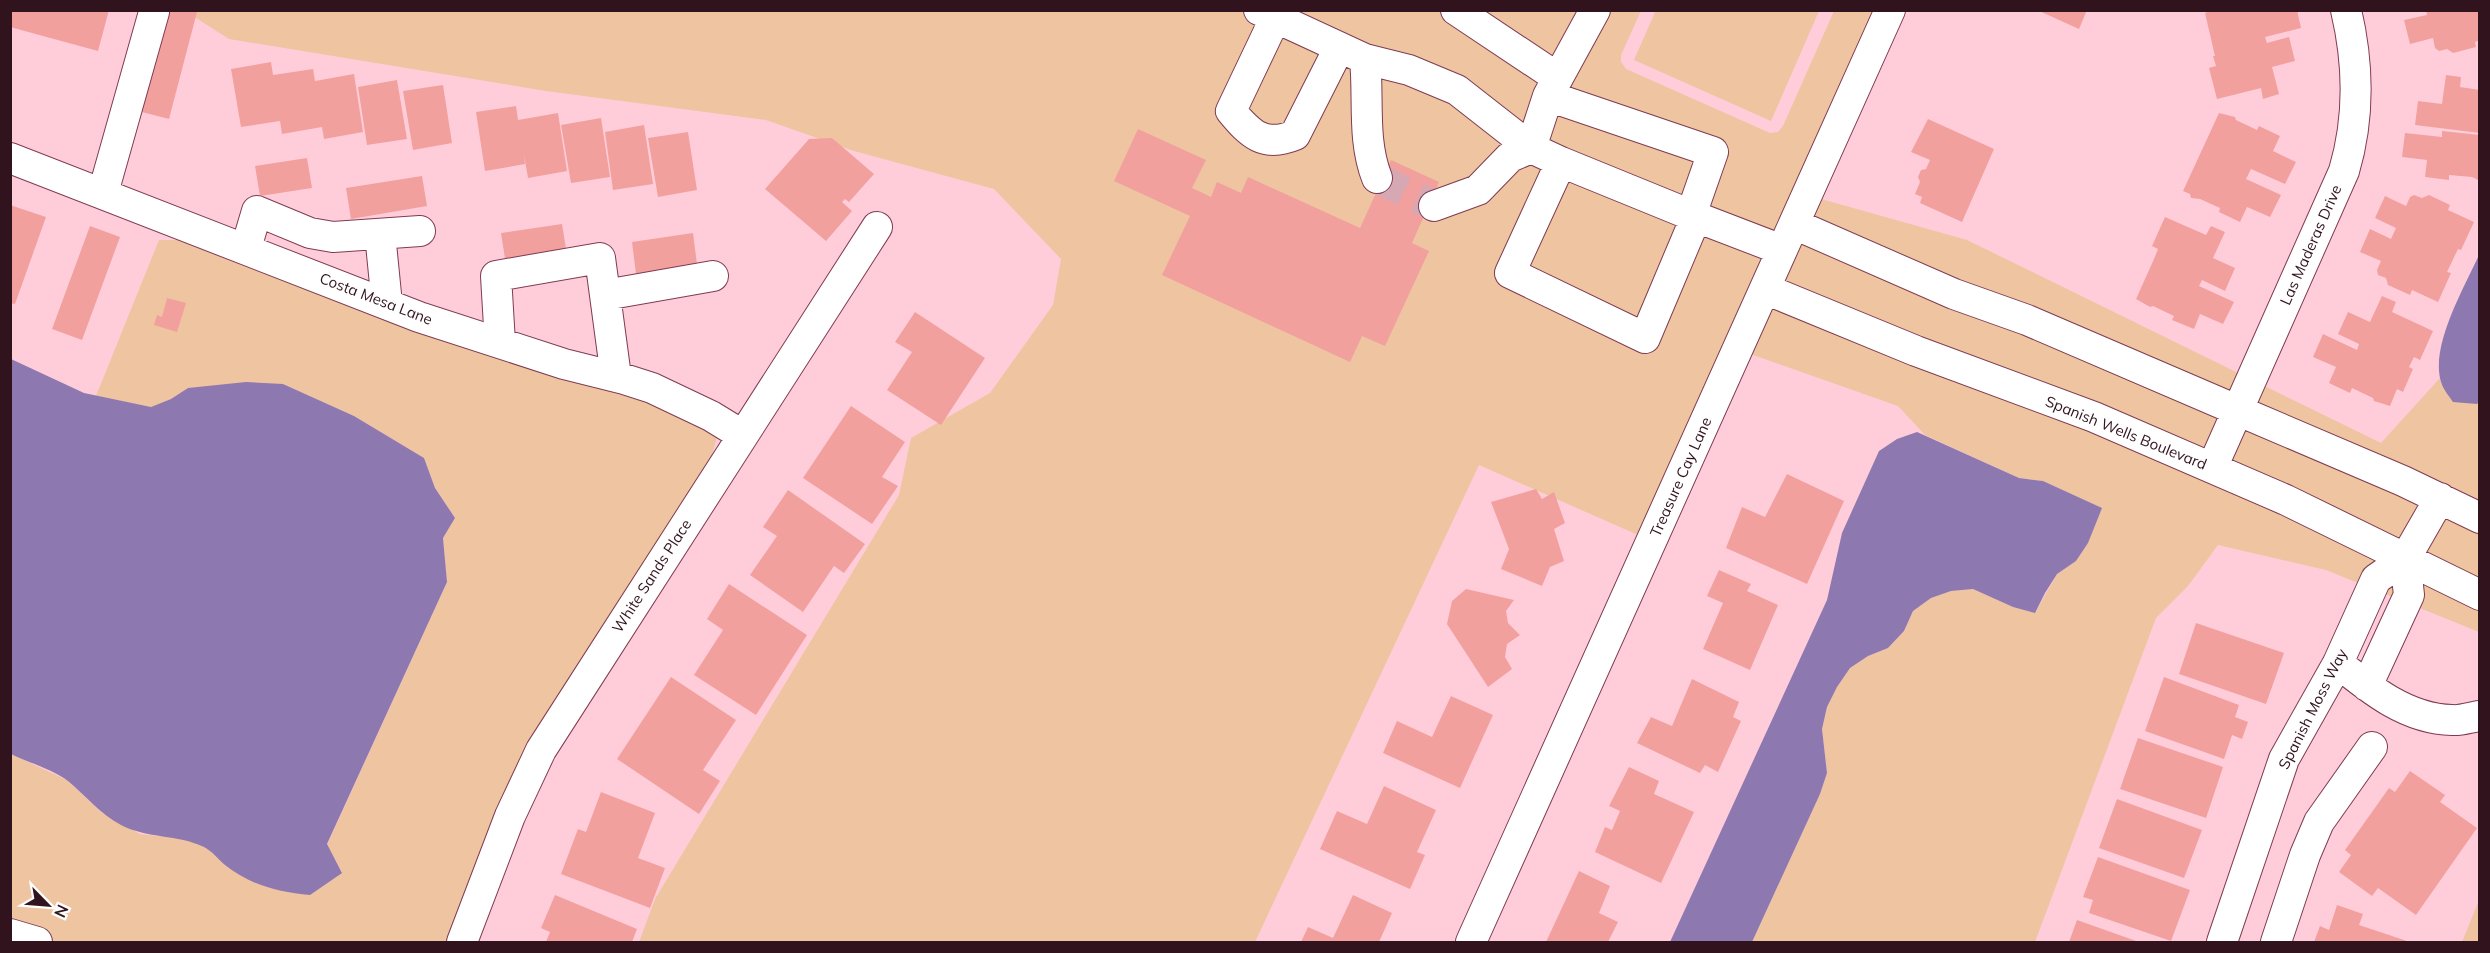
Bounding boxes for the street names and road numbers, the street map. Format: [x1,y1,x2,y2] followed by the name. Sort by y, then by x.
[2276,182,2346,308] street label: Las Maderas Drive
[317,268,435,329] street label: Costa Mesa Lane
[2043,391,2210,474] street label: Spanish Wells Boulevard
[1646,414,1715,540] street label: Treasure Cay Lane
[608,515,695,636] street label: White Sands Place
[2274,645,2351,772] street label: Spanish Moss Way

